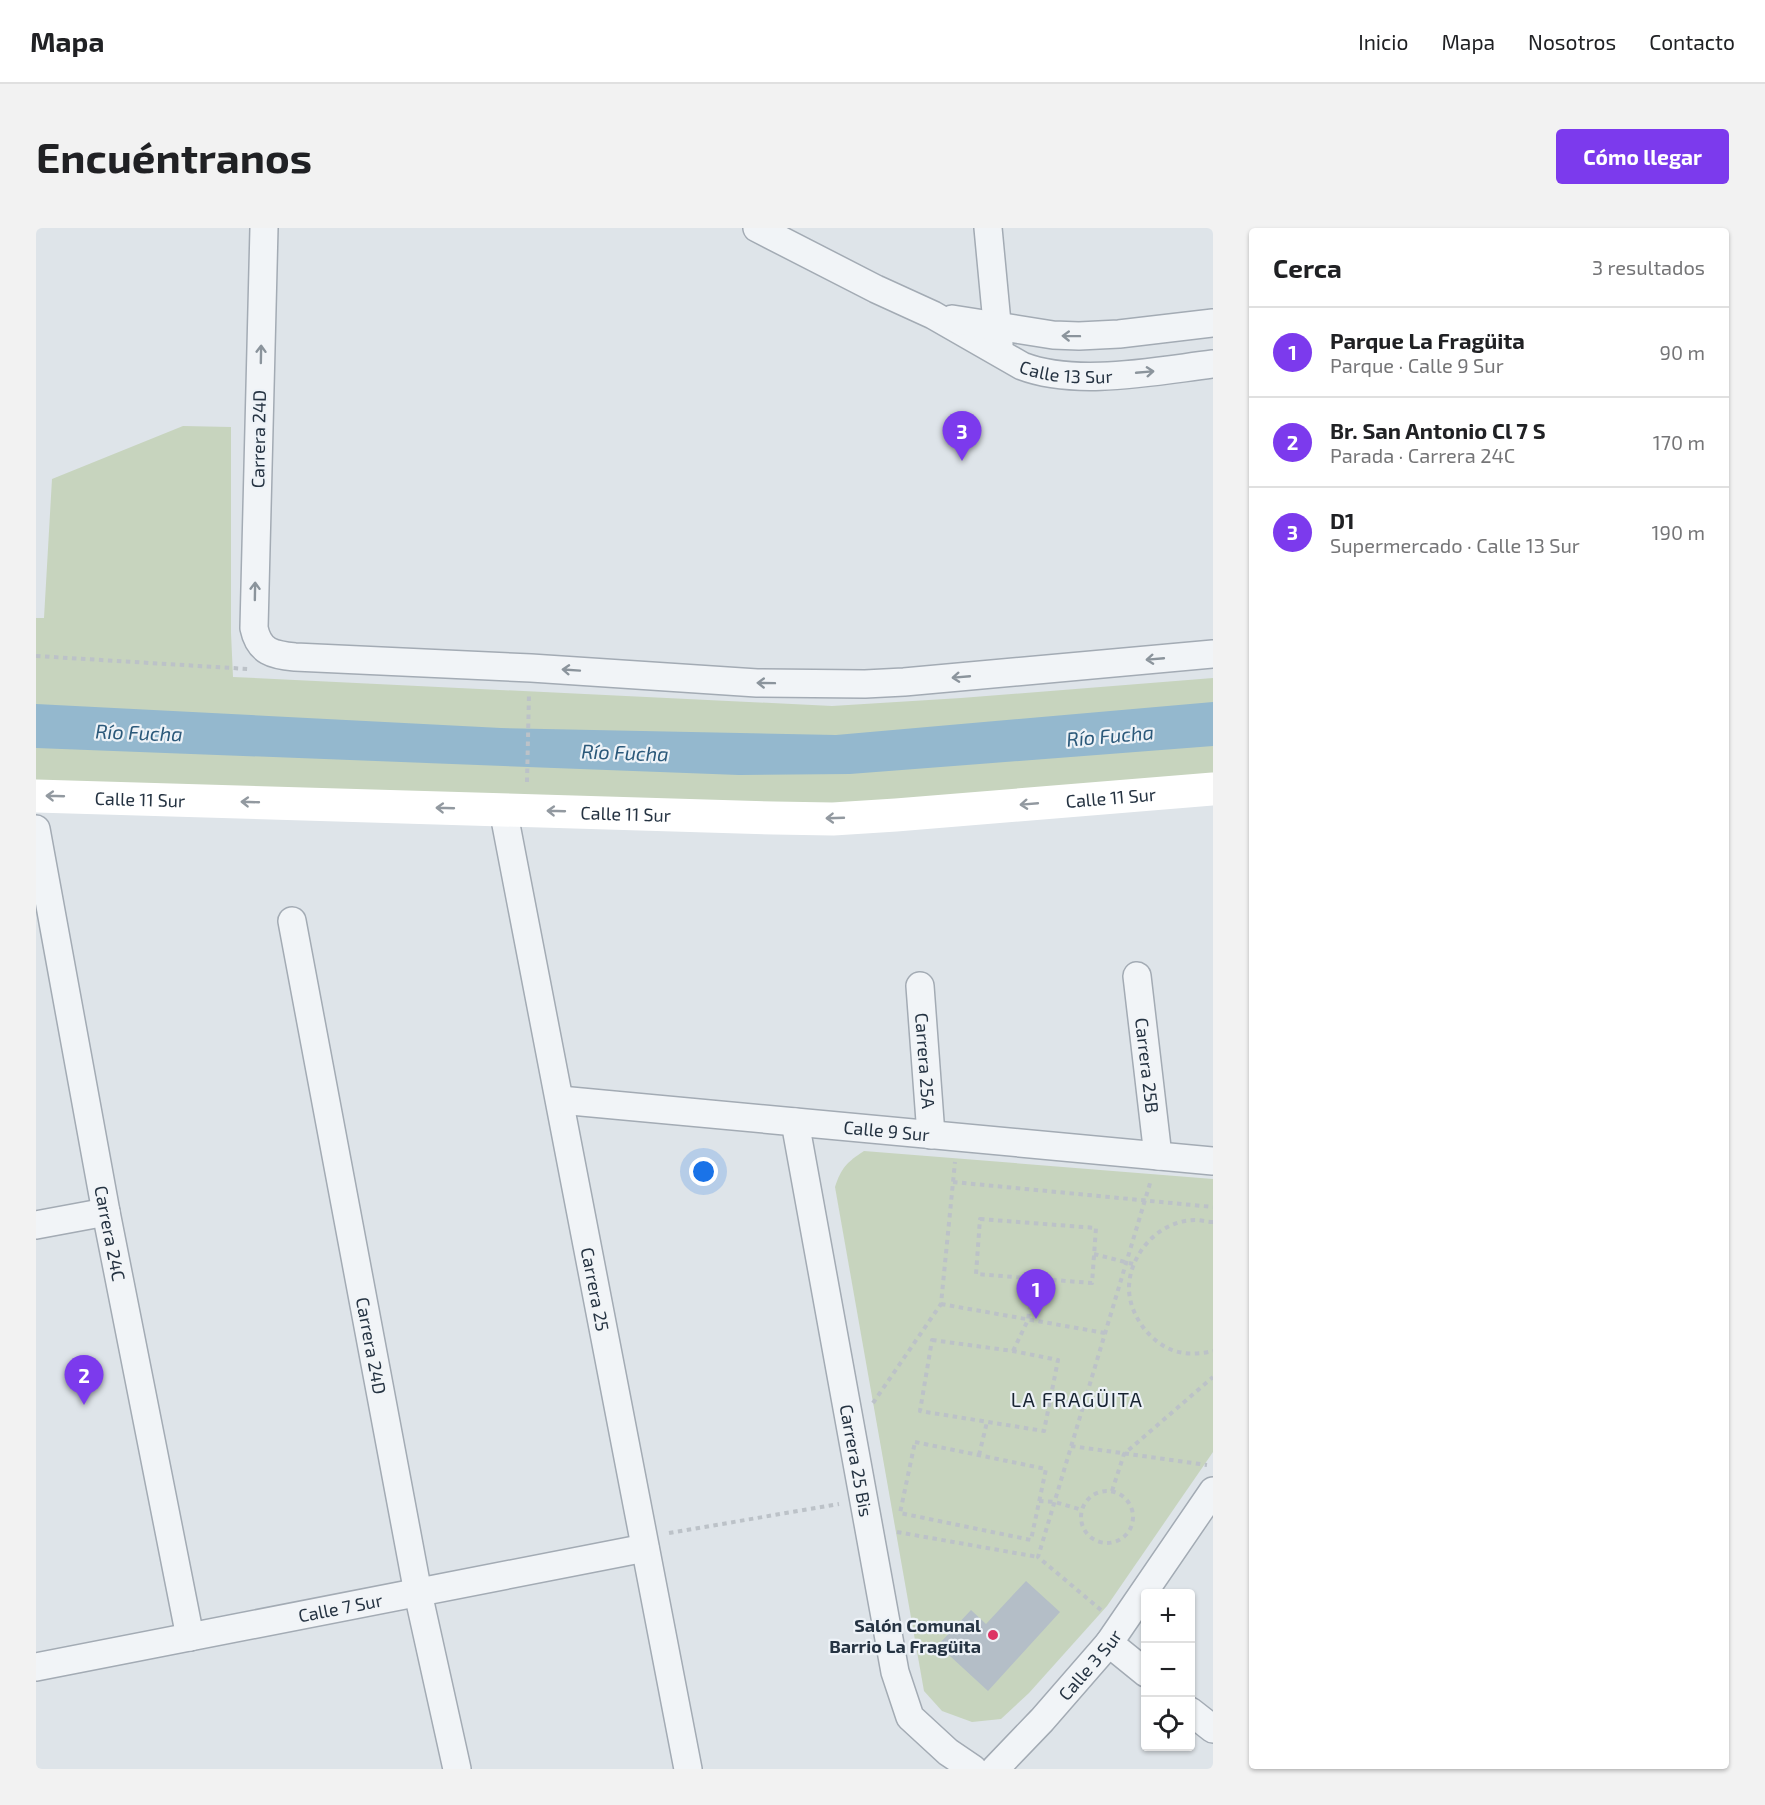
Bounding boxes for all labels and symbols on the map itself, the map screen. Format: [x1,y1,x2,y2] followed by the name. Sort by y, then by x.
[1062,330,1082,342] one-way arrow
[255,345,266,365] one-way arrow
[1017,355,1113,387] street label: Calle 13 Sur
[1135,366,1154,377] one-way arrow
[246,390,270,488] street label: Carrera 24D
[942,412,982,461] pin: 3
[249,582,260,602] one-way arrow
[1145,654,1165,665] one-way arrow
[562,665,582,676] one-way arrow
[951,672,971,683] one-way arrow
[756,677,776,689] one-way arrow
[95,718,183,746] water label: Río Fucha
[1065,719,1155,751] water label: Río Fucha
[581,738,669,766] water label: Río Fucha
[1065,783,1157,812] street label: Calle 11 Sur
[94,787,186,811] street label: Calle 11 Sur
[45,791,65,802] one-way arrow
[240,796,260,808] one-way arrow
[1020,799,1040,810] one-way arrow
[580,801,671,826] street label: Calle 11 Sur
[435,802,455,814] one-way arrow
[546,805,566,817] one-way arrow
[825,812,845,824] one-way arrow
[911,1012,940,1110] street label: Carrera 25A
[1131,1016,1164,1114] street label: Carrera 25B
[843,1116,931,1145] street label: Calle 9 Sur
[689,1157,718,1186] your location
[90,1184,130,1283] street label: Carrera 24C
[577,1245,614,1333] street label: Carrera 25
[1016,1270,1056,1319] pin: 1
[352,1295,391,1396] street label: Carrera 24D
[64,1356,104,1405] pin: 2
[1011,1387,1143,1411] district label: LA FRAGÜITA
[836,1403,878,1518] street label: Carrera 25 Bis
[296,1589,384,1627] street label: Calle 7 Sur
[829,1614,981,1657] place label: Salón Comunal Barrio La Fragüita
[1053,1625,1126,1705] street label: Calle 3 Sur
[986,1628,1000,1642] marker: Salón Comunal Barrio La Fragüita

